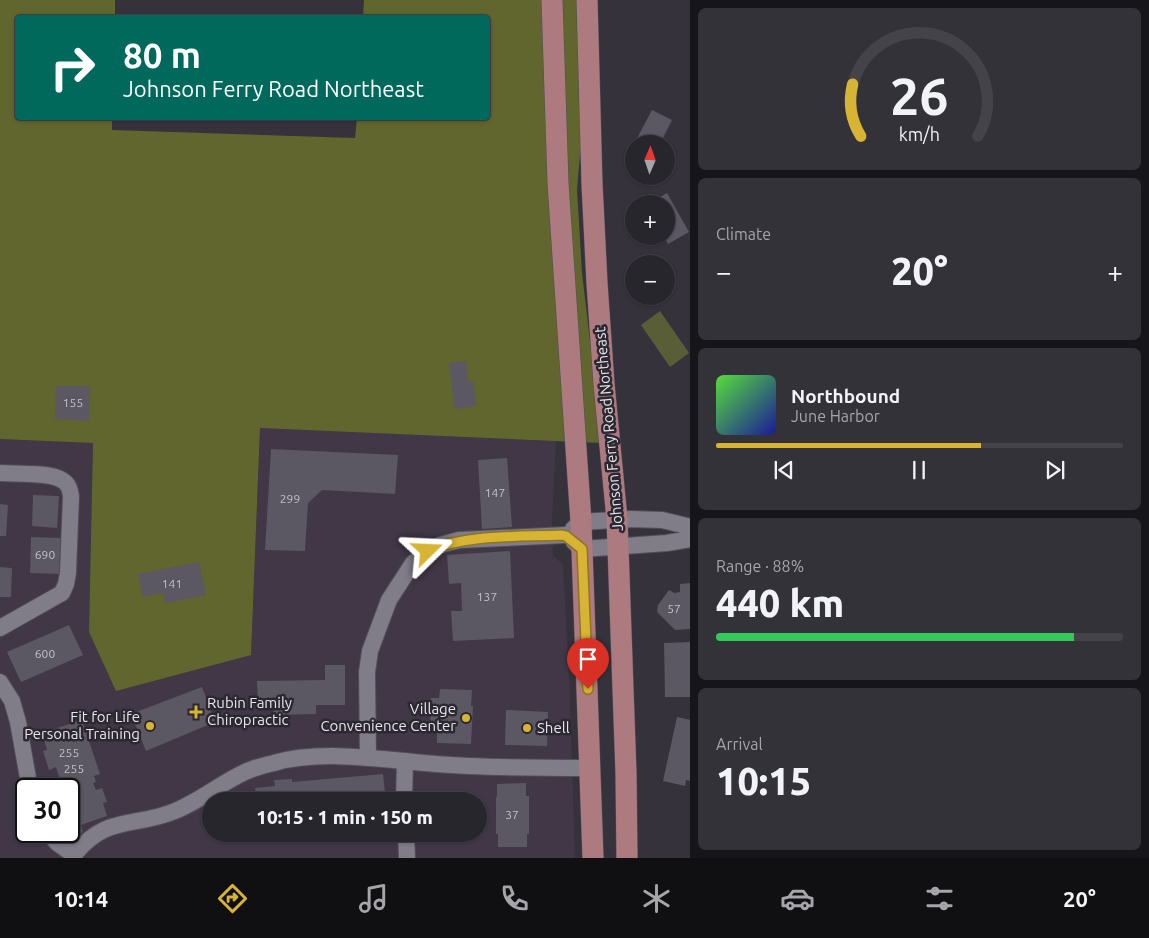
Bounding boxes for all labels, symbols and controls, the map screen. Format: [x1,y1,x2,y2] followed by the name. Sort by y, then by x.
[40,35,105,100] icon: right
[123,35,201,75] text: 80 m
[890,67,949,125] text: 26
[123,76,424,101] text: Johnson Ferry Road Northeast
[899,124,940,144] text: km/h
[625,135,675,185] north arrow
[625,135,675,305] map controls
[625,195,675,245] button: +
[716,225,771,243] text: Climate
[891,250,948,292] text: 20°
[625,255,675,305] button: −
[716,256,732,287] text: −
[1107,256,1123,287] text: +
[591,326,626,532] street label: Johnson Ferry Road Northeast
[791,385,900,407] text: Northbound
[63,396,83,409] house number: 155
[791,407,880,425] text: June Harbor
[770,456,798,484] icon: previous
[905,456,933,484] icon: pause
[1041,456,1069,484] icon: next
[485,486,505,499] house number: 147
[280,492,300,505] house number: 299
[401,524,453,576] position arrow
[35,548,55,561] house number: 690
[716,557,804,575] text: Range · 88%
[162,577,182,590] house number: 141
[716,582,844,624] text: 440 km
[477,590,497,603] house number: 137
[667,602,681,615] house number: 57
[567,638,609,689] pin
[574,645,602,673] icon: arrive
[35,647,55,660] house number: 600
[207,694,292,728] place label: Rubin Family Chiropractic
[320,700,456,734] place label: Village Convenience Center
[189,705,203,719] marker: Rubin Family Chiropractic
[24,708,140,742] place label: Fit for Life Personal Training
[460,712,472,724] marker: Village Convenience Center
[537,719,570,736] place label: Shell
[144,720,156,732] marker: Fit for Life Personal Training
[521,722,533,734] marker: Shell
[716,735,763,753] text: Arrival
[59,746,79,759] house number: 255
[716,760,811,802] text: 10:15
[64,762,84,775] house number: 255
[15,778,80,843] speed limit sign: 30
[256,806,433,828] text: 10:15 · 1 min · 150 m
[505,808,519,821] house number: 37
[215,881,250,916] icon: directions
[356,881,391,916] icon: music
[497,881,532,916] icon: phone
[639,881,674,916] icon: climate
[780,881,815,916] icon: car
[922,881,957,916] icon: filters
[53,886,108,911] text: 10:14
[1063,886,1096,911] text: 20°

